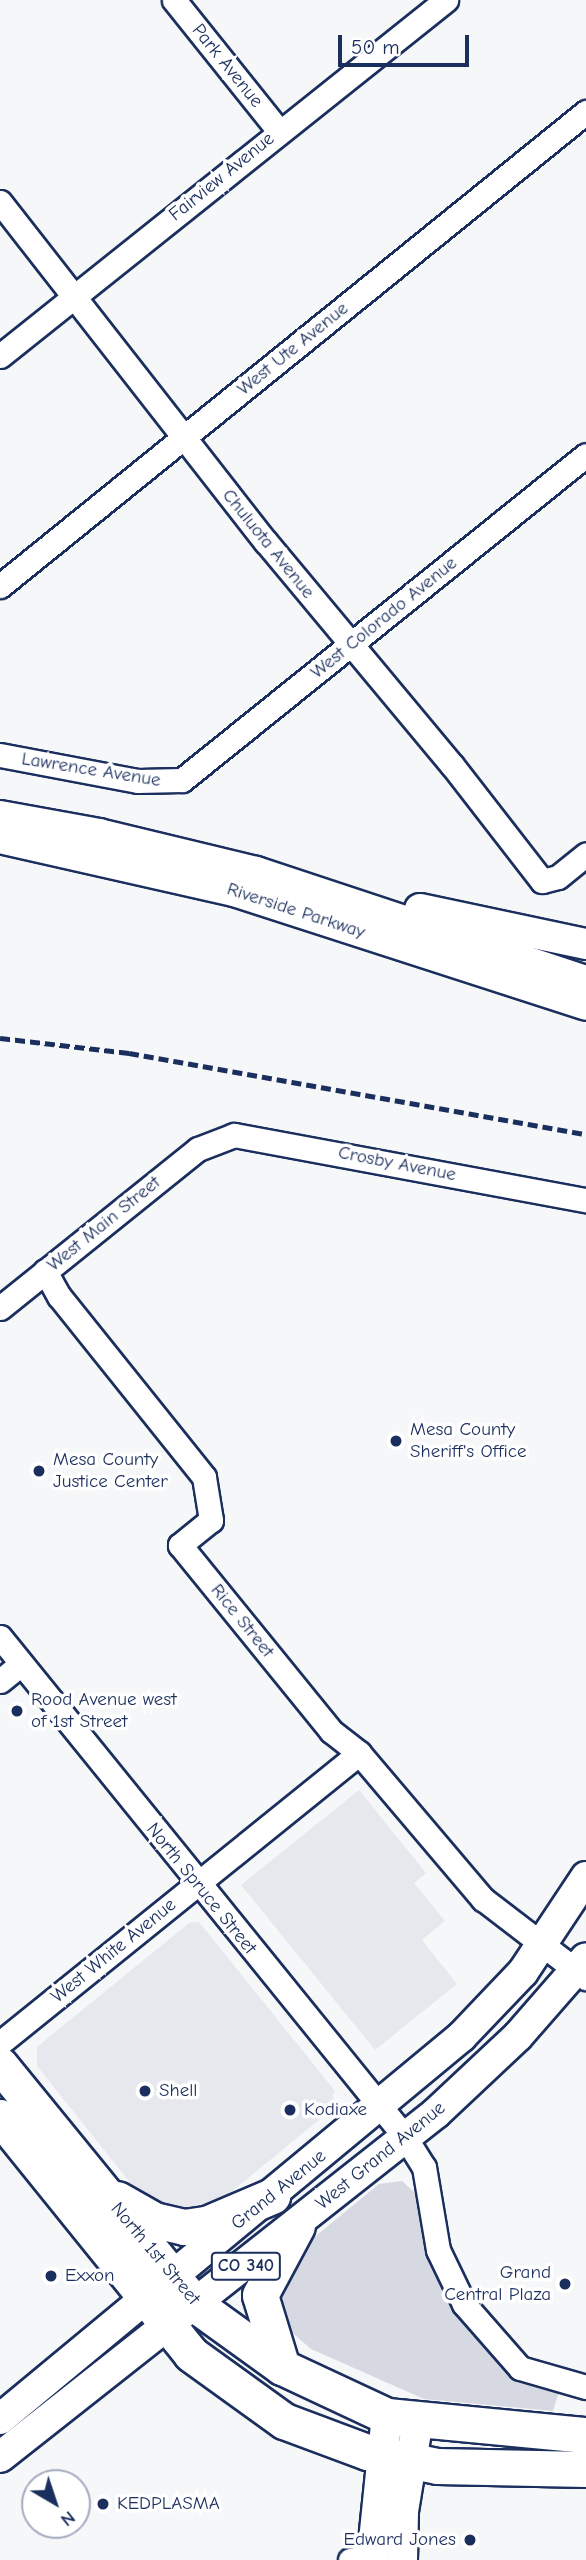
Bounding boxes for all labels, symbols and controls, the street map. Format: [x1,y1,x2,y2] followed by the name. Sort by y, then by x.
[186,20,268,112] street label: Park Avenue
[341,21,472,65] scale bar
[351,35,400,59] text: 50 m
[165,128,279,226] street label: Fairview Avenue
[233,297,353,401] street label: West Ute Avenue
[217,485,319,603] street label: Chuluota Avenue
[306,552,462,684] street label: West Colorado Avenue
[20,748,162,792] street label: Lawrence Avenue
[224,878,368,944] street label: Riverside Parkway
[336,1141,458,1187] street label: Crosby Avenue
[43,1171,165,1277] street label: West Main Street
[410,1419,526,1463] place label: Mesa County Sheriff's Office
[388,1433,404,1449] marker: Mesa County Sheriff's Office
[53,1449,168,1493] place label: Mesa County Justice Center
[31,1463,47,1479] marker: Mesa County Justice Center
[205,1580,279,1662] street label: Rice Street
[31,1689,177,1733] place label: Rood Avenue west of 1st Street
[9,1703,25,1719] marker: Rood Avenue west of 1st Street
[141,1819,261,1959] street label: North Spruce Street
[47,1894,181,2008] street label: West White Avenue
[159,2080,198,2102] place label: Shell
[137,2083,153,2099] marker: Shell
[312,2097,450,2215] street label: West Grand Avenue
[304,2099,367,2121] place label: Kodiaxe
[282,2102,298,2118] marker: Kodiaxe
[227,2145,331,2235] street label: Grand Avenue
[106,2198,204,2310] street label: North 1st Street
[209,2252,283,2280] road number: CO 340
[444,2262,551,2306] place label: Grand Central Plaza
[65,2265,115,2287] place label: Exxon
[43,2268,59,2284] marker: Exxon
[557,2276,573,2292] marker: Grand Central Plaza
[21,2469,91,2539] north arrow
[117,2493,220,2515] place label: KEDPLASMA
[95,2496,111,2512] marker: KEDPLASMA
[56,2506,80,2531] text: N
[344,2529,456,2551] place label: Edward Jones
[462,2532,478,2548] marker: Edward Jones

